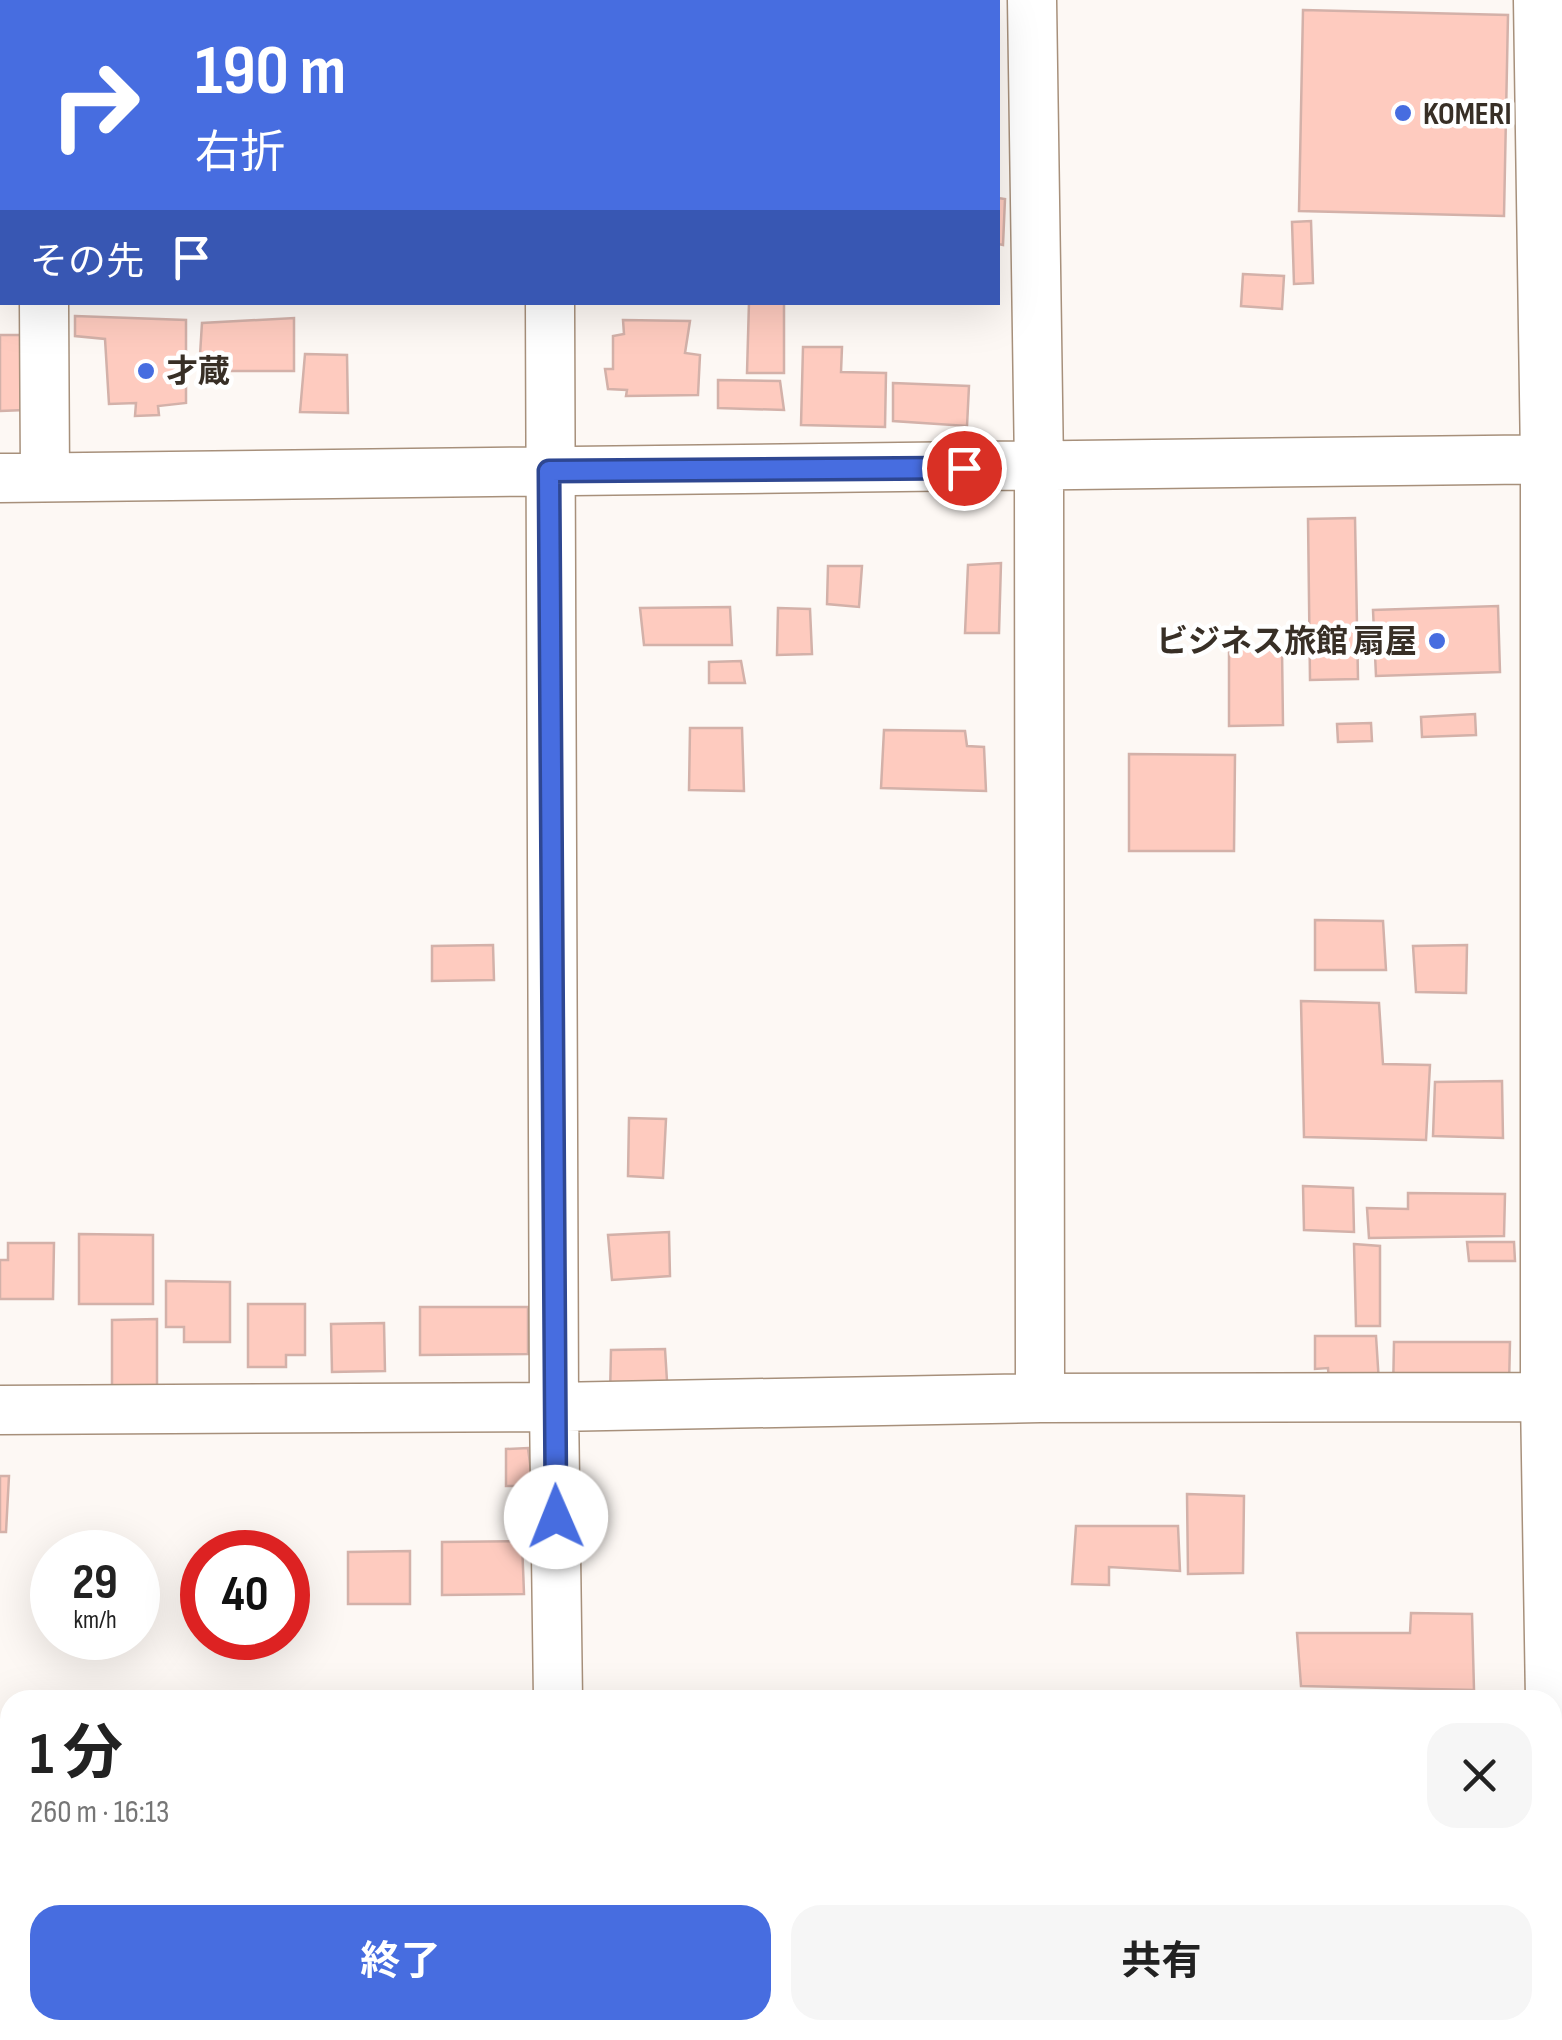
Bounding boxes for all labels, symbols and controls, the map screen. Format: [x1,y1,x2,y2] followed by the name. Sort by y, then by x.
[195,30,346,114] text: 190 m
[30,40,160,170] icon: right
[1423,95,1512,134] place label: KOMERI
[1392,102,1414,124] marker: KOMERI
[195,126,285,181] text: 右折
[164,230,219,285] icon: arrive
[30,240,144,285] text: その先
[166,353,230,392] place label: 才蔵
[135,360,157,382] marker: 才蔵
[922,426,1007,511] pin
[937,441,992,496] icon: arrive
[1156,623,1417,662] place label: ビジネス旅館 扇屋
[1426,630,1448,652] marker: ビジネス旅館 扇屋
[504,1465,608,1569] position arrow
[180,1530,310,1660] speed limit sign: 40
[72,1553,118,1613] text: 29
[73,1605,117,1636] text: km/h
[30,1719,123,1791] text: 1 分
[1427,1723,1532,1828] button: close
[30,1793,170,1832] text: 260 m · 16:13
[30,1905,771,2020] button: 終了
[791,1905,1532,2020] button: 共有

